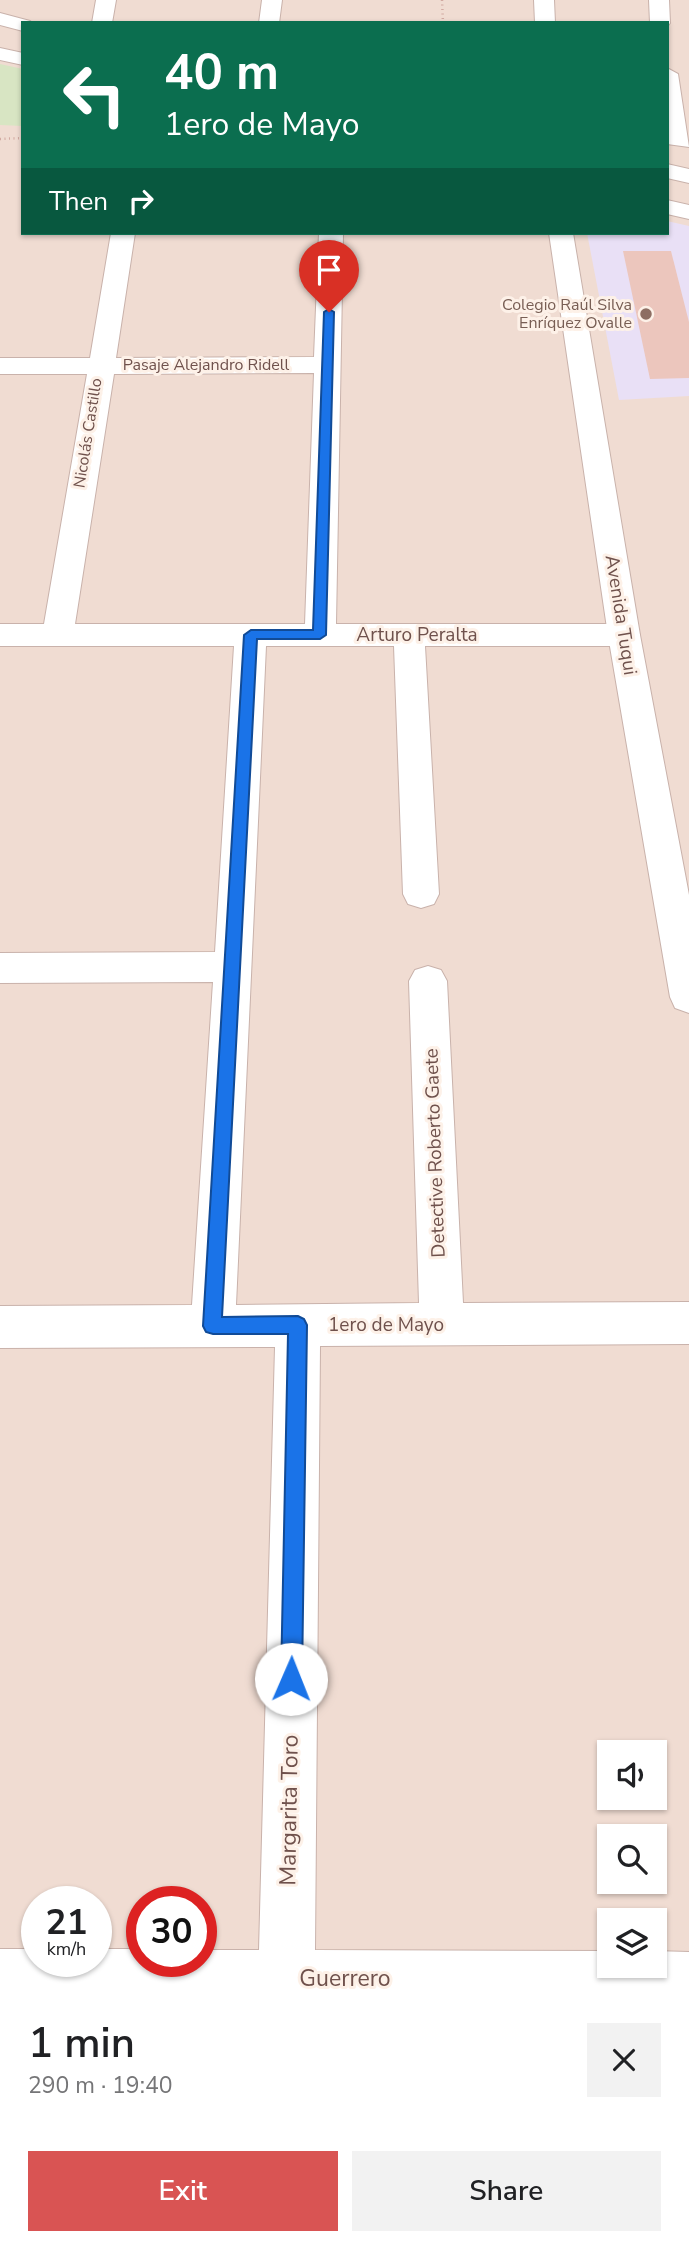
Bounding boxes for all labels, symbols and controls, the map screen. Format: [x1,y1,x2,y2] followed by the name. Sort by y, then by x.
[164,39,279,106] text: 40 m
[49,49,140,140] icon: left
[164,103,360,146] text: 1ero de Mayo
[122,182,160,220] icon: right
[49,184,108,219] text: Then
[299,240,359,312] pin
[310,251,348,289] icon: arrive
[502,294,632,334] place label: Colegio Raúl Silva Enríquez Ovalle
[638,306,654,322] marker: Colegio Raúl Silva Enríquez Ovalle
[123,354,290,376] street label: Pasaje Alejandro Ridell
[68,376,108,489] street label: Nicolás Castillo
[599,553,643,677] street label: Avenida Tuqui
[356,622,478,648] street label: Arturo Peralta
[418,1048,452,1258] street label: Detective Roberto Gaete
[328,1312,444,1338] street label: 1ero de Mayo
[254,1642,328,1716] position arrow
[272,1734,306,1886] street label: Margarita Toro
[597,1740,667,1978] map controls
[597,1740,667,1810] button: sound
[597,1824,667,1894] button: search
[126,1886,217,1977] speed limit sign: 30
[45,1899,88,1946] text: 21
[597,1908,667,1978] button: layers
[47,1937,86,1961] text: km/h
[299,1963,391,1994] street label: Guerrero
[28,2015,135,2072] text: 1 min
[587,2023,661,2097] button: close
[28,2070,173,2101] text: 290 m · 19:40
[28,2151,338,2231] button: Exit
[352,2151,661,2231] button: Share

